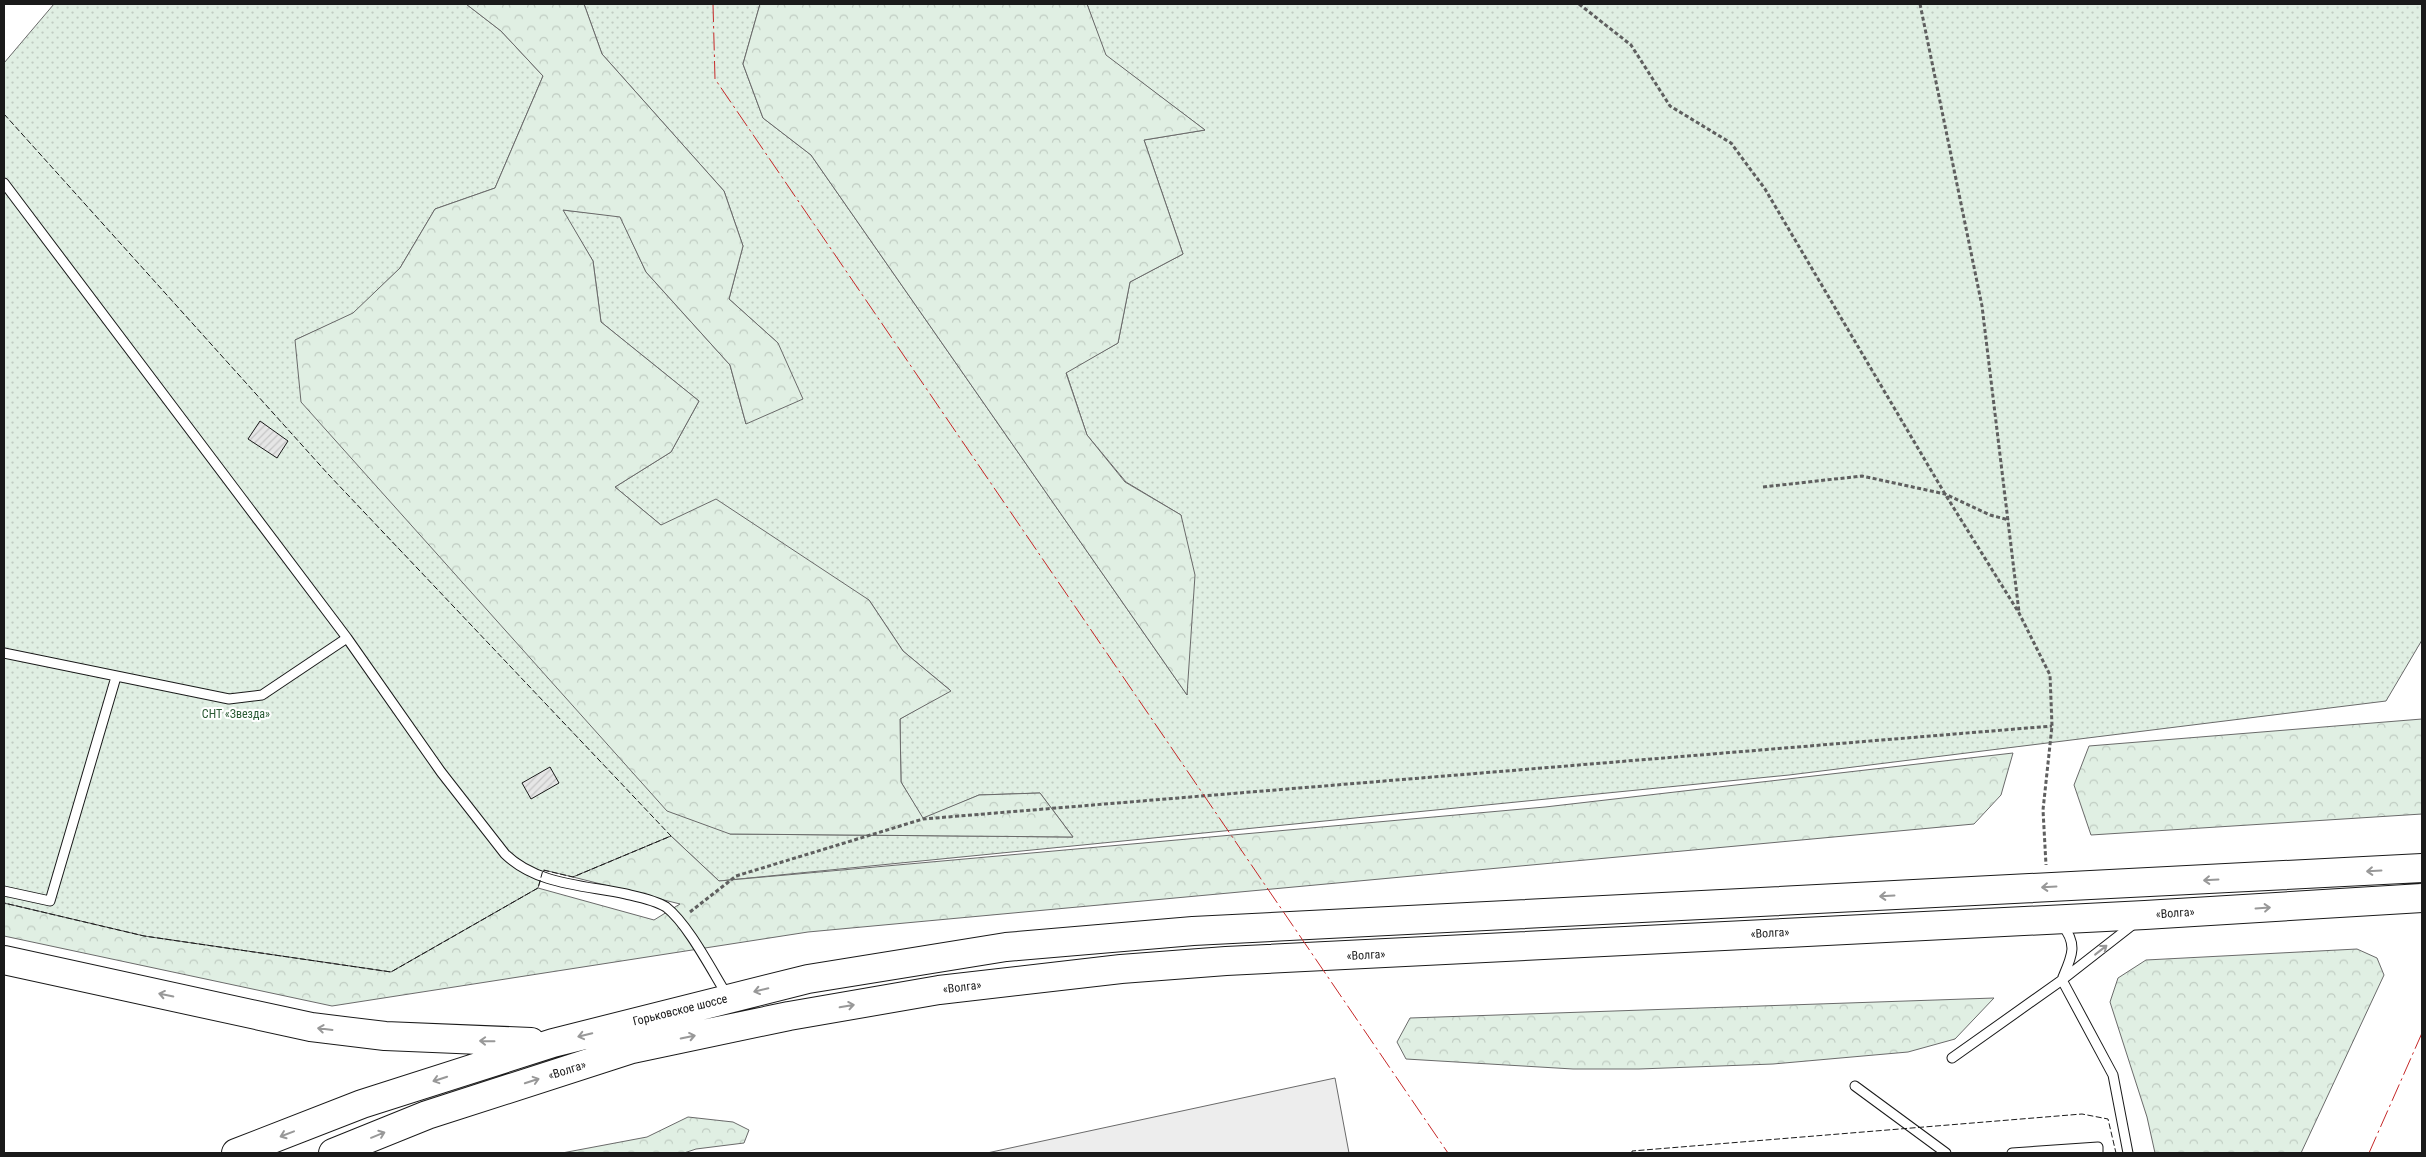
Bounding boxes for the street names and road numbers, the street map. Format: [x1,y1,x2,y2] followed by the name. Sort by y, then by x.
[2155,905,2195,921] street label: «Волга»
[1750,925,1790,941] street label: «Волга»
[1346,947,1386,963] street label: «Волга»
[942,978,982,996] street label: «Волга»
[631,991,729,1029] street label: Горьковское шоссе
[546,1057,588,1083] street label: «Волга»

